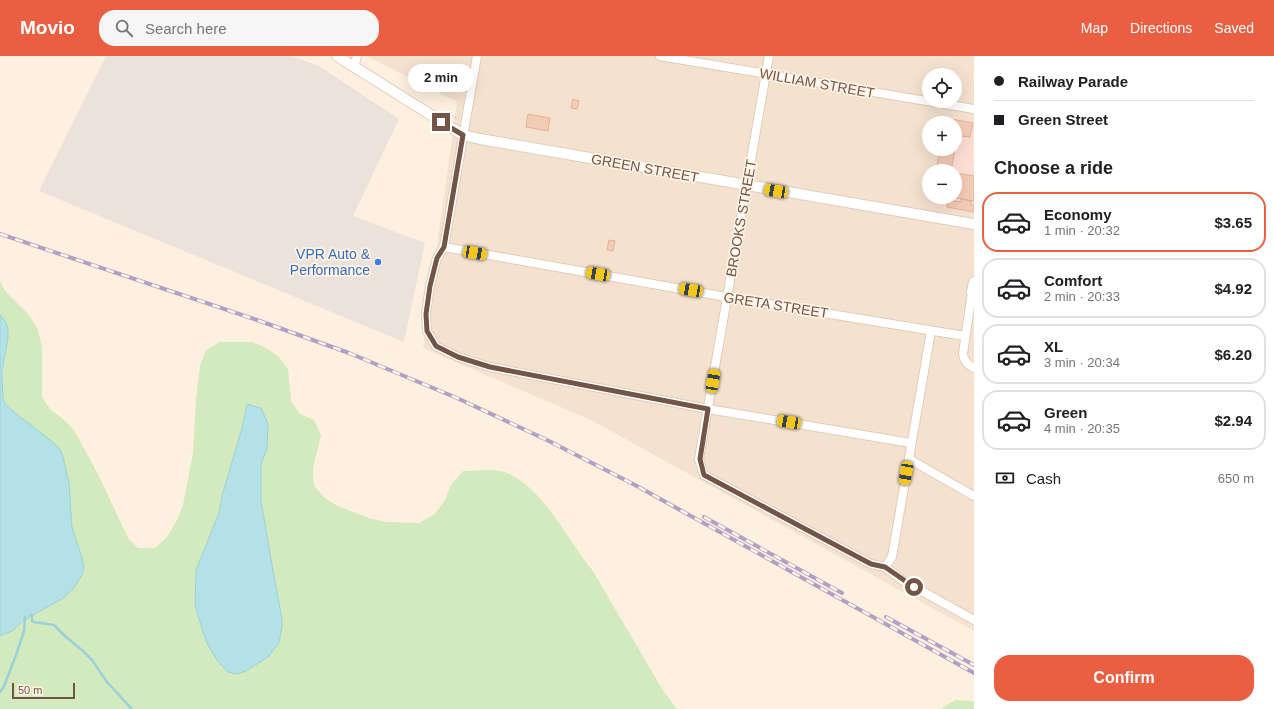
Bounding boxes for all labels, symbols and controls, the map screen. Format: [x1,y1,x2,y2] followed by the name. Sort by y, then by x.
[99,10,379,46] search box
[20,17,75,38] text: Movio
[113,17,135,39] icon: search
[145,20,227,37] text: Search here
[1081,20,1108,36] text: Map
[1130,20,1192,36] text: Directions
[1214,20,1254,36] text: Saved
[408,64,474,92] callout: 2 min
[758,65,876,101] street label: WILLIAM STREET
[922,68,962,204] map controls
[922,68,962,108] button: locate
[424,70,458,85] text: 2 min
[1018,73,1128,90] text: Railway Parade
[1018,111,1108,128] text: Green Street
[432,113,450,131] route end
[922,116,962,156] button: +
[590,151,700,185] street label: GREEN STREET
[723,158,759,278] street label: BROOKS STREET
[994,158,1113,178] text: Choose a ride
[922,164,962,204] button: −
[763,183,789,199] car
[996,204,1032,240] icon: car
[1044,206,1112,223] text: Economy
[1214,214,1252,231] text: $3.65
[1044,223,1120,238] text: 1 min · 20:32
[462,245,488,261] car
[290,246,371,278] place label: VPR Auto & Performance
[373,257,383,267] marker: VPR Auto & Performance
[585,266,611,282] car
[996,270,1032,306] icon: car
[1044,272,1102,289] text: Comfort
[1214,280,1252,297] text: $4.92
[678,282,704,298] car
[723,289,830,321] street label: GRETA STREET
[1044,289,1120,304] text: 2 min · 20:33
[996,336,1032,372] icon: car
[1044,338,1063,355] text: XL
[1214,346,1252,363] text: $6.20
[1044,355,1120,370] text: 3 min · 20:34
[705,368,721,394] car
[996,402,1032,438] icon: car
[1044,404,1087,421] text: Green
[1214,412,1252,429] text: $2.94
[776,414,802,430] car
[1044,421,1120,436] text: 4 min · 20:35
[898,460,914,486] car
[994,467,1016,489] icon: cash
[1026,470,1061,487] text: Cash
[1218,471,1254,486] text: 650 m
[905,578,923,596] route start
[994,655,1254,701] button: Confirm
[12,681,75,700] scale bar
[18,684,42,696] text: 50 m

